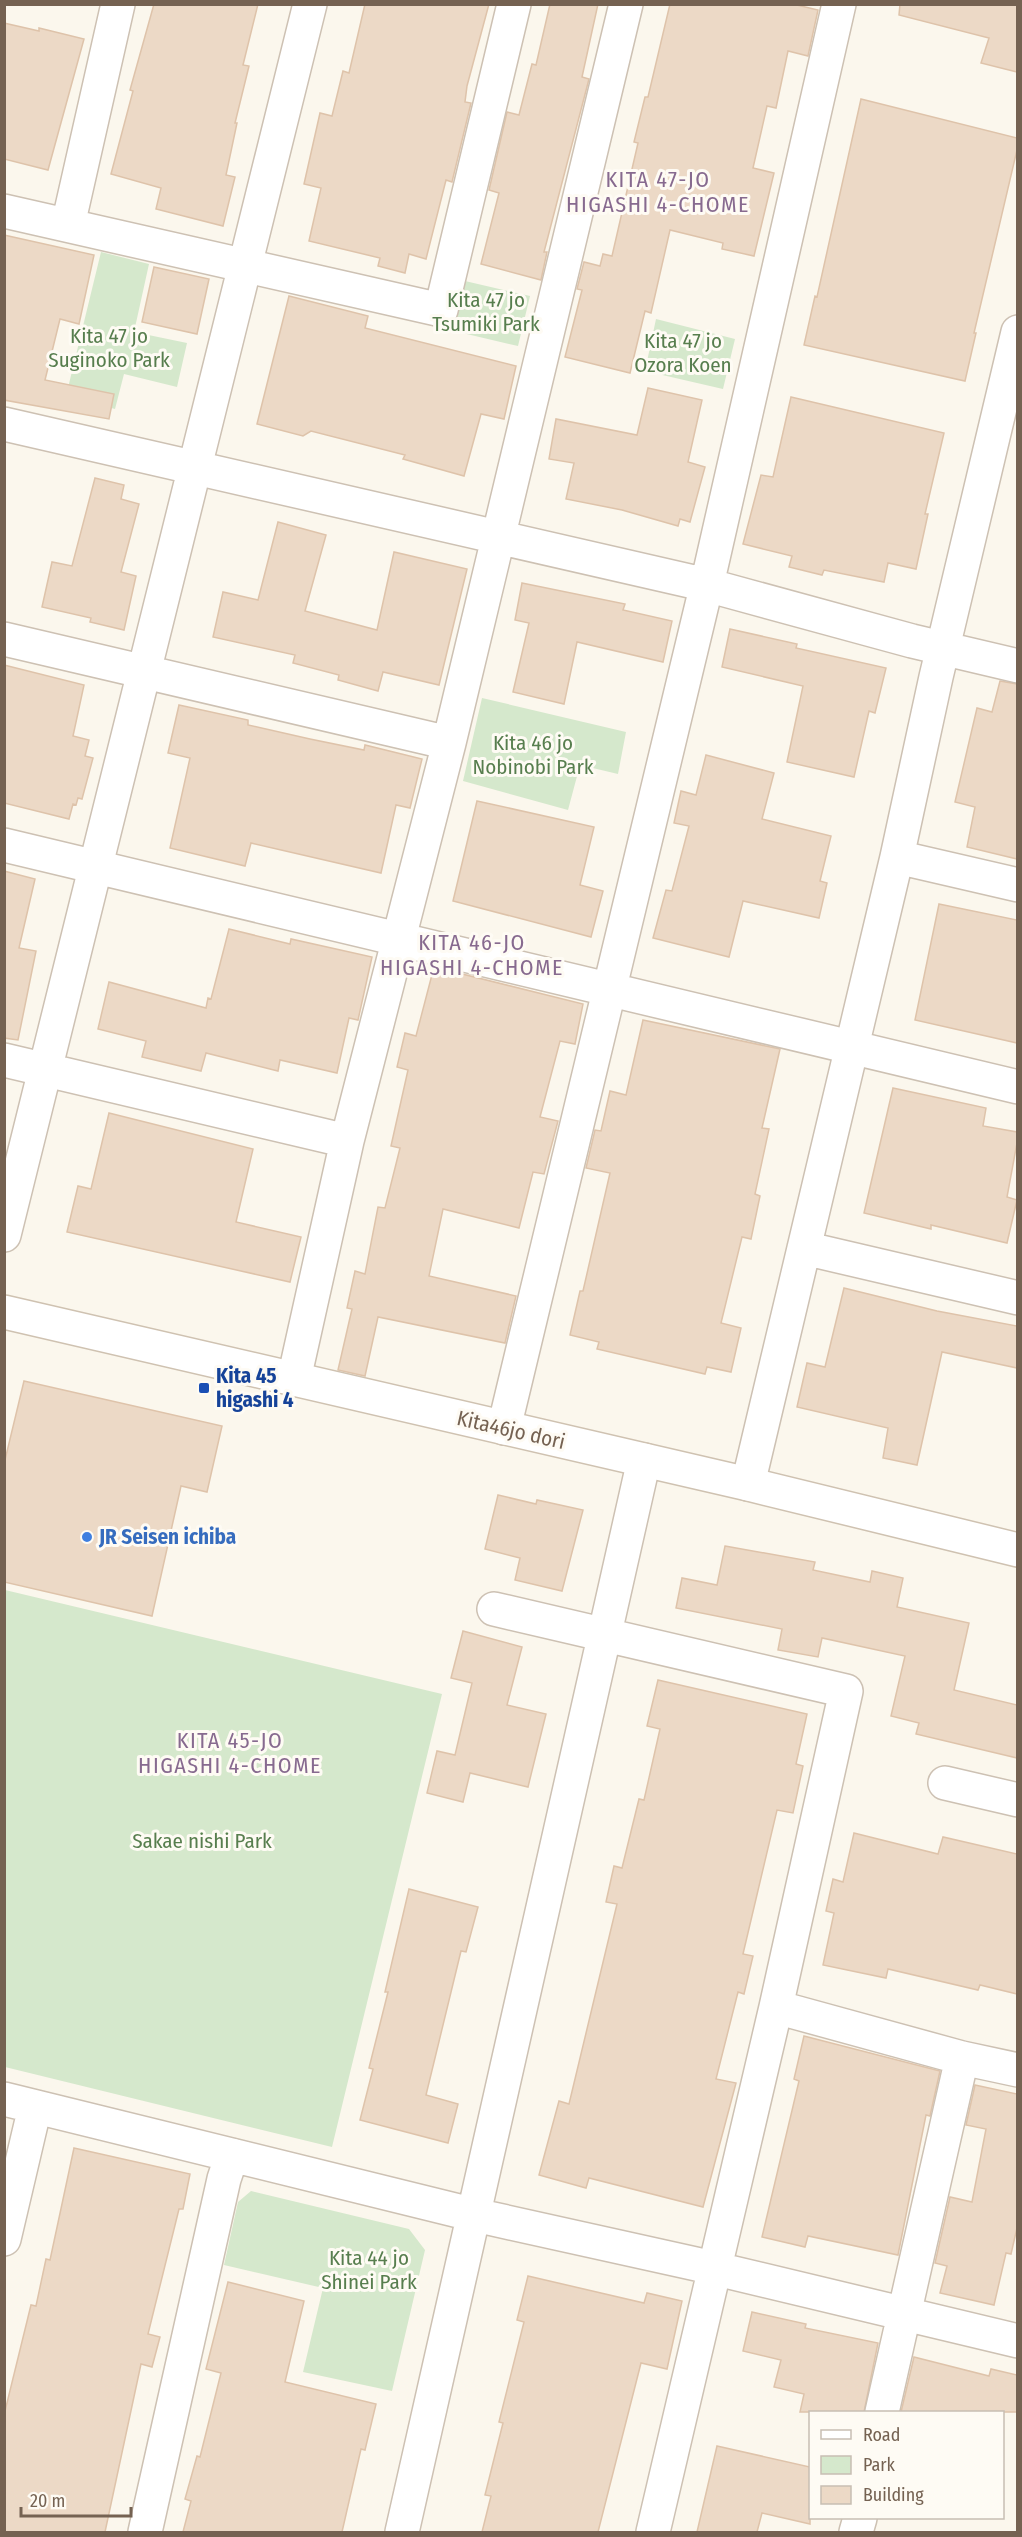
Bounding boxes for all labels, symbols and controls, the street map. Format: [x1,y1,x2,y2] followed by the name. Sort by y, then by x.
[566,166,750,218] district label: KITA 47-JO HIGASHI 4-CHOME
[432,287,540,337] park label: Kita 47 jo Tsumiki Park
[48,323,170,373] park label: Kita 47 jo Suginoko Park
[634,328,732,378] park label: Kita 47 jo Ozora Koen
[472,730,594,780] park label: Kita 46 jo Nobinobi Park
[380,929,564,981] district label: KITA 46-JO HIGASHI 4-CHOME
[216,1363,294,1413] place label: Kita 45 higashi 4
[197,1381,211,1395] marker: Kita 45 higashi 4
[454,1405,568,1455] street label: Kita46jo dori
[98,1524,236,1550] place label: JR Seisen ichiba
[80,1530,94,1544] marker: JR Seisen ichiba
[138,1727,322,1779] district label: KITA 45-JO HIGASHI 4-CHOME
[132,1828,272,1854] park label: Sakae nishi Park
[321,2245,417,2295] park label: Kita 44 jo Shinei Park
[809,2411,1004,2519] legend
[863,2424,900,2446] text: Road
[863,2454,896,2476] text: Park
[21,2480,130,2518] scale bar
[863,2484,924,2506] text: Building
[30,2490,65,2512] text: 20 m

